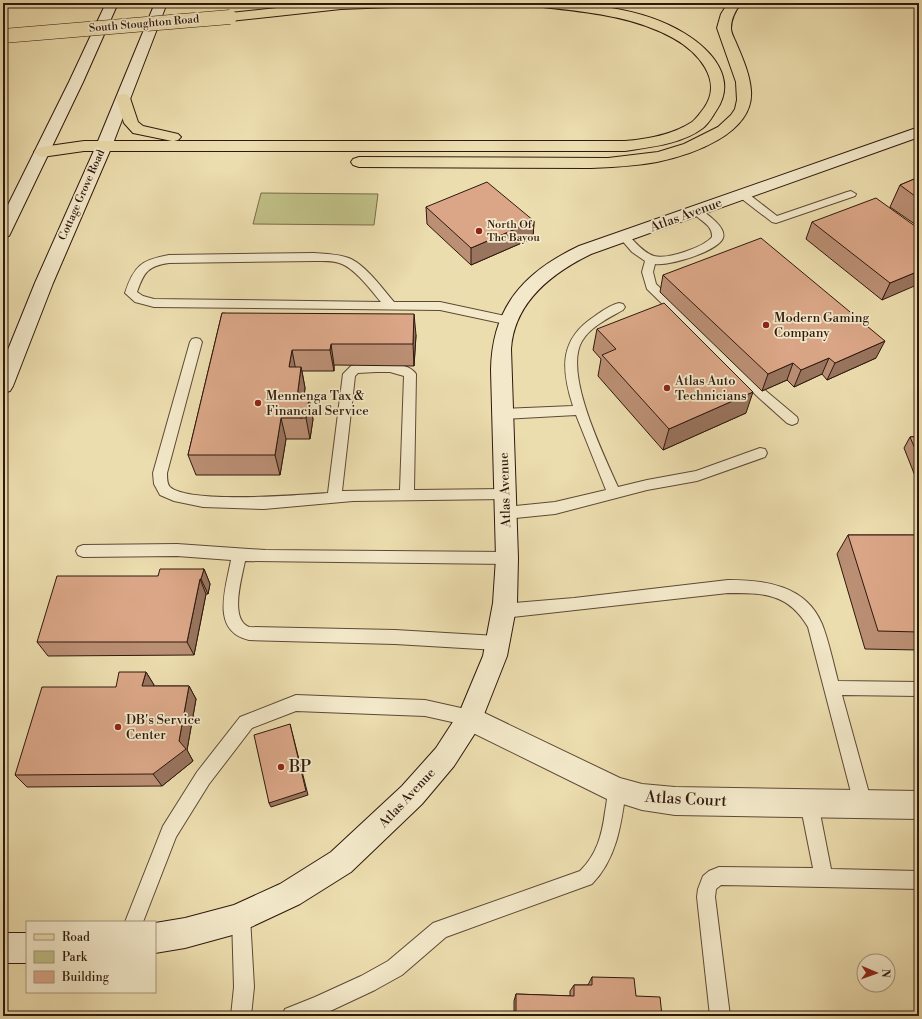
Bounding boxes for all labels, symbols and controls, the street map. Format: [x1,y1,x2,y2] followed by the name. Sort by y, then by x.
[88,12,200,36] street label: South Stoughton Road
[56,147,109,243] street label: Cottage Grove Road
[647,194,725,236] street label: Atlas Avenue
[487,218,540,245] place label: North Of The Bayou
[474,226,484,236] marker: North Of The Bayou
[774,310,870,341] place label: Modern Gaming Company
[761,320,771,330] marker: Modern Gaming Company
[674,373,747,404] place label: Atlas Auto Technicians
[662,383,672,393] marker: Atlas Auto Technicians
[266,388,369,419] place label: Mennenga Tax & Financial Service
[253,398,263,408] marker: Mennenga Tax & Financial Service
[496,452,514,529] street label: Atlas Avenue
[126,712,201,743] place label: DB's Service Center
[113,722,123,732] marker: DB's Service Center
[288,757,311,777] place label: BP
[276,762,286,772] marker: BP
[375,765,439,832] street label: Atlas Avenue
[643,787,728,811] street label: Atlas Court
[26,921,156,993] legend
[62,930,90,945] text: Road
[62,950,88,965] text: Park
[856,953,896,993] north arrow
[878,969,892,978] text: N
[61,970,110,985] text: Building

